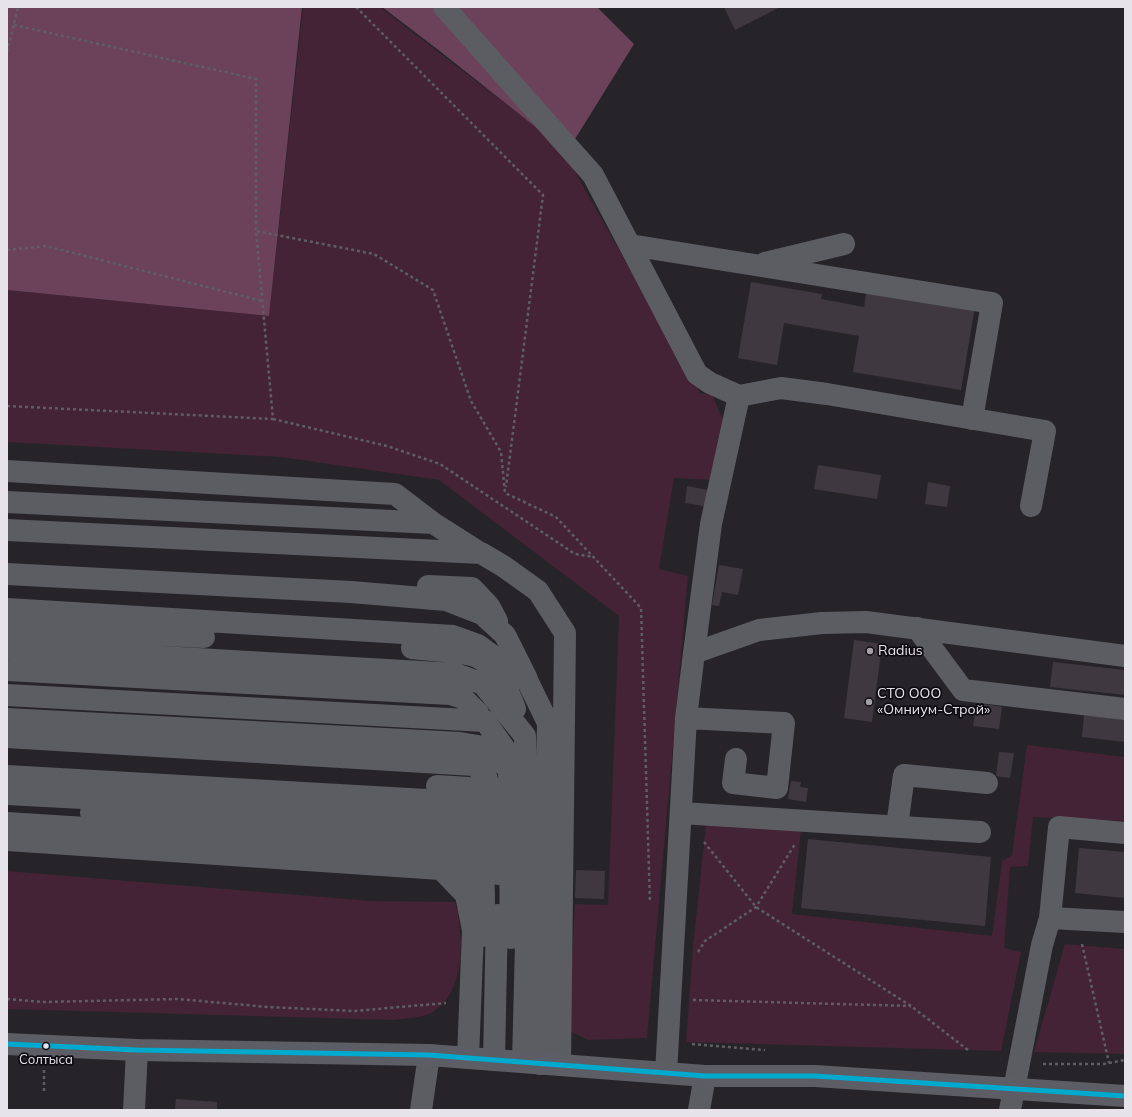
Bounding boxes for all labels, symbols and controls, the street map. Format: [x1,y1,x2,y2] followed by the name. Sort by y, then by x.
[878,643,923,659] place label: Radius
[865,646,875,656] marker: Radius
[877,686,990,718] place label: СТО ООО «Омниум-Строй»
[864,697,874,707] marker: СТО ООО «Омниум-Строй»
[41,1041,51,1051] marker: Солтыса
[19,1052,73,1068] place label: Солтыса

